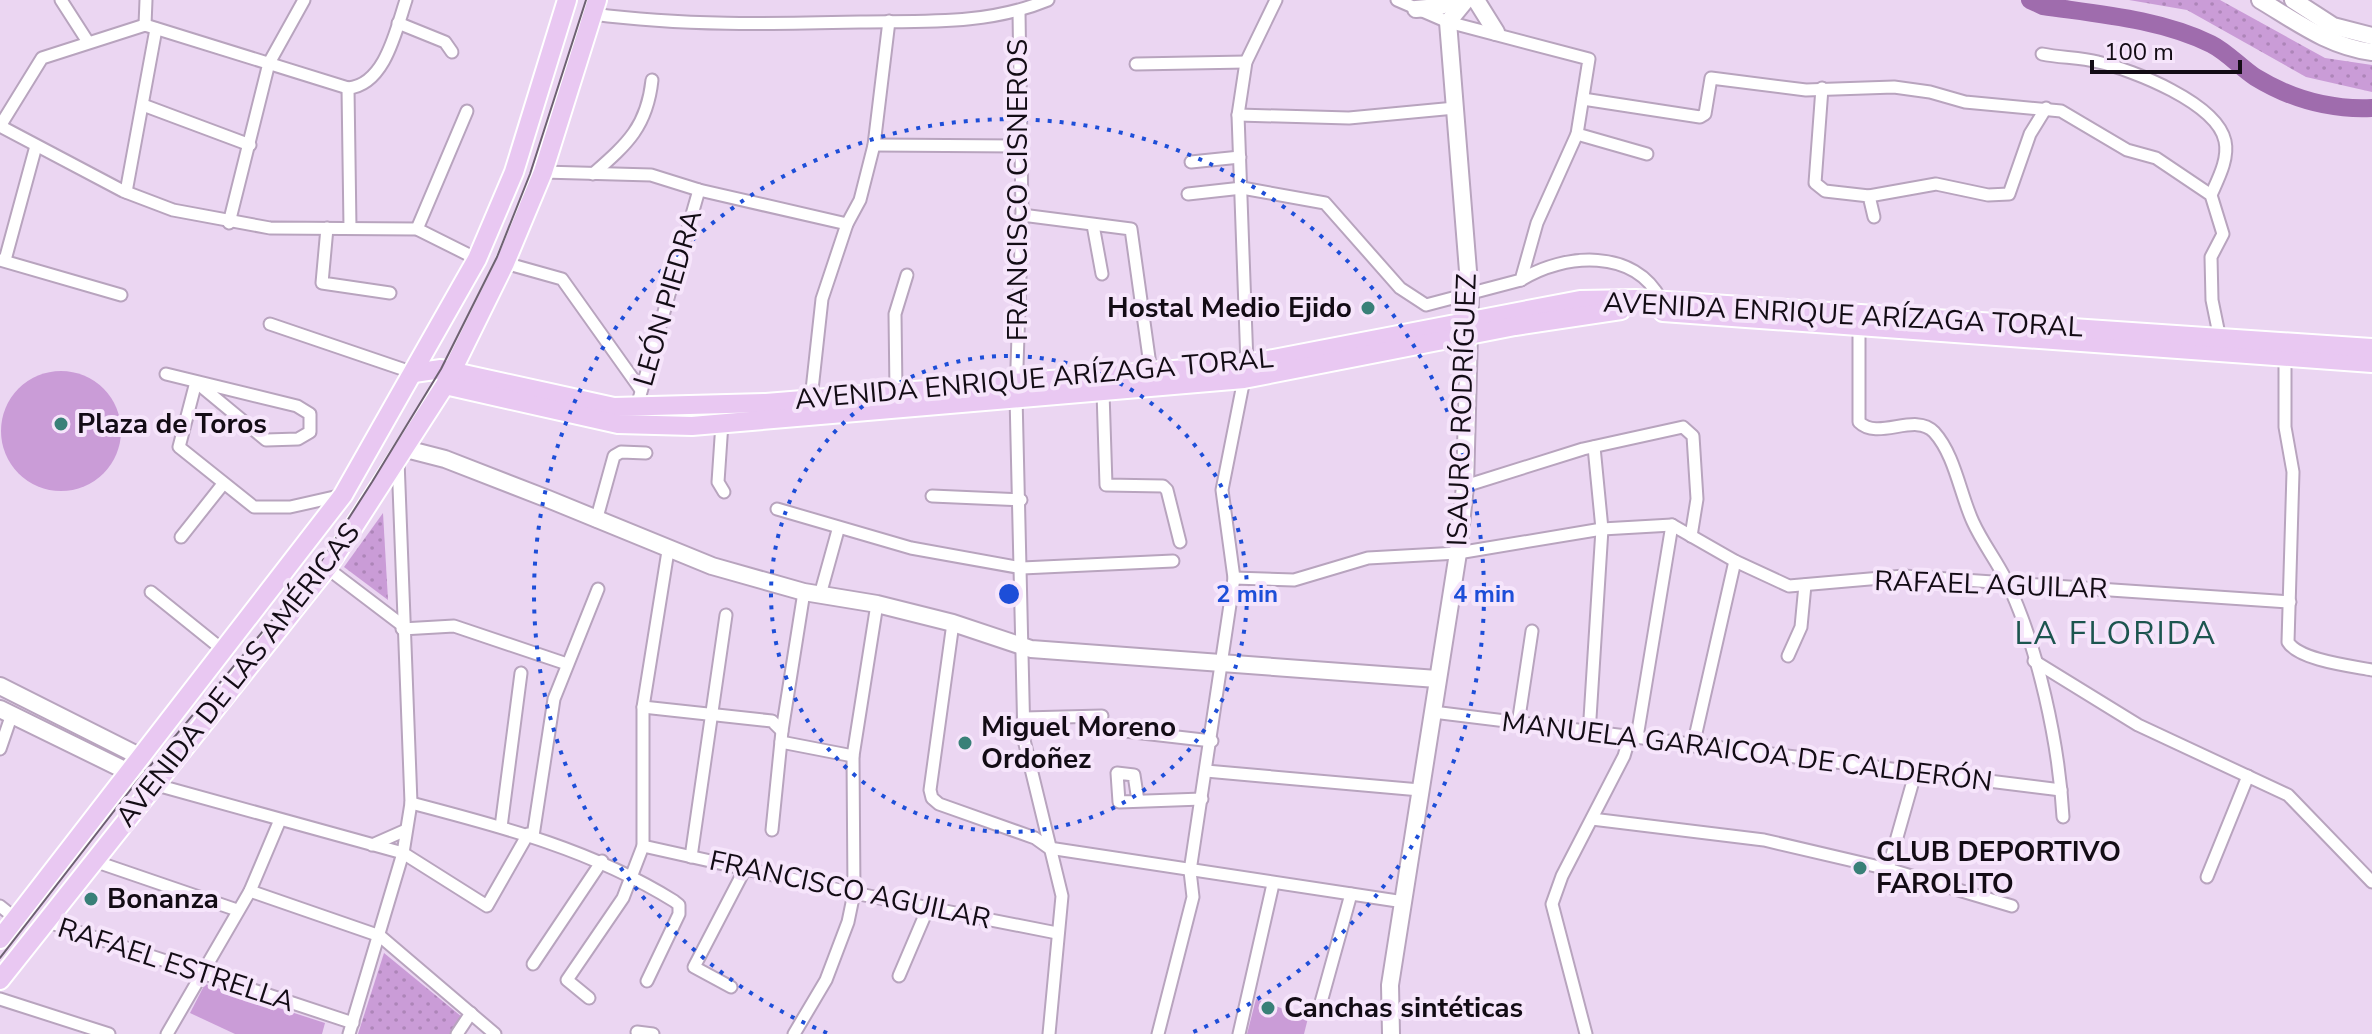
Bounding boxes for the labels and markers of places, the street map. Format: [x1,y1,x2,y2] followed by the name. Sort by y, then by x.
[1107,289,1352,327] place label: Hostal Medio Ejido
[1359,299,1377,317] marker: Hostal Medio Ejido
[77,405,267,443] place label: Plaza de Toros
[52,415,70,433] marker: Plaza de Toros
[995,580,1023,608] centre of rings
[981,708,1176,778] place label: Miguel Moreno Ordoñez
[956,734,974,752] marker: Miguel Moreno Ordoñez
[1876,833,2121,903] place label: CLUB DEPORTIVO FAROLITO
[1851,859,1869,877] marker: CLUB DEPORTIVO FAROLITO
[107,880,219,918] place label: Bonanza
[82,890,100,908] marker: Bonanza
[1284,989,1523,1027] place label: Canchas sintéticas
[1259,999,1277,1017] marker: Canchas sintéticas

